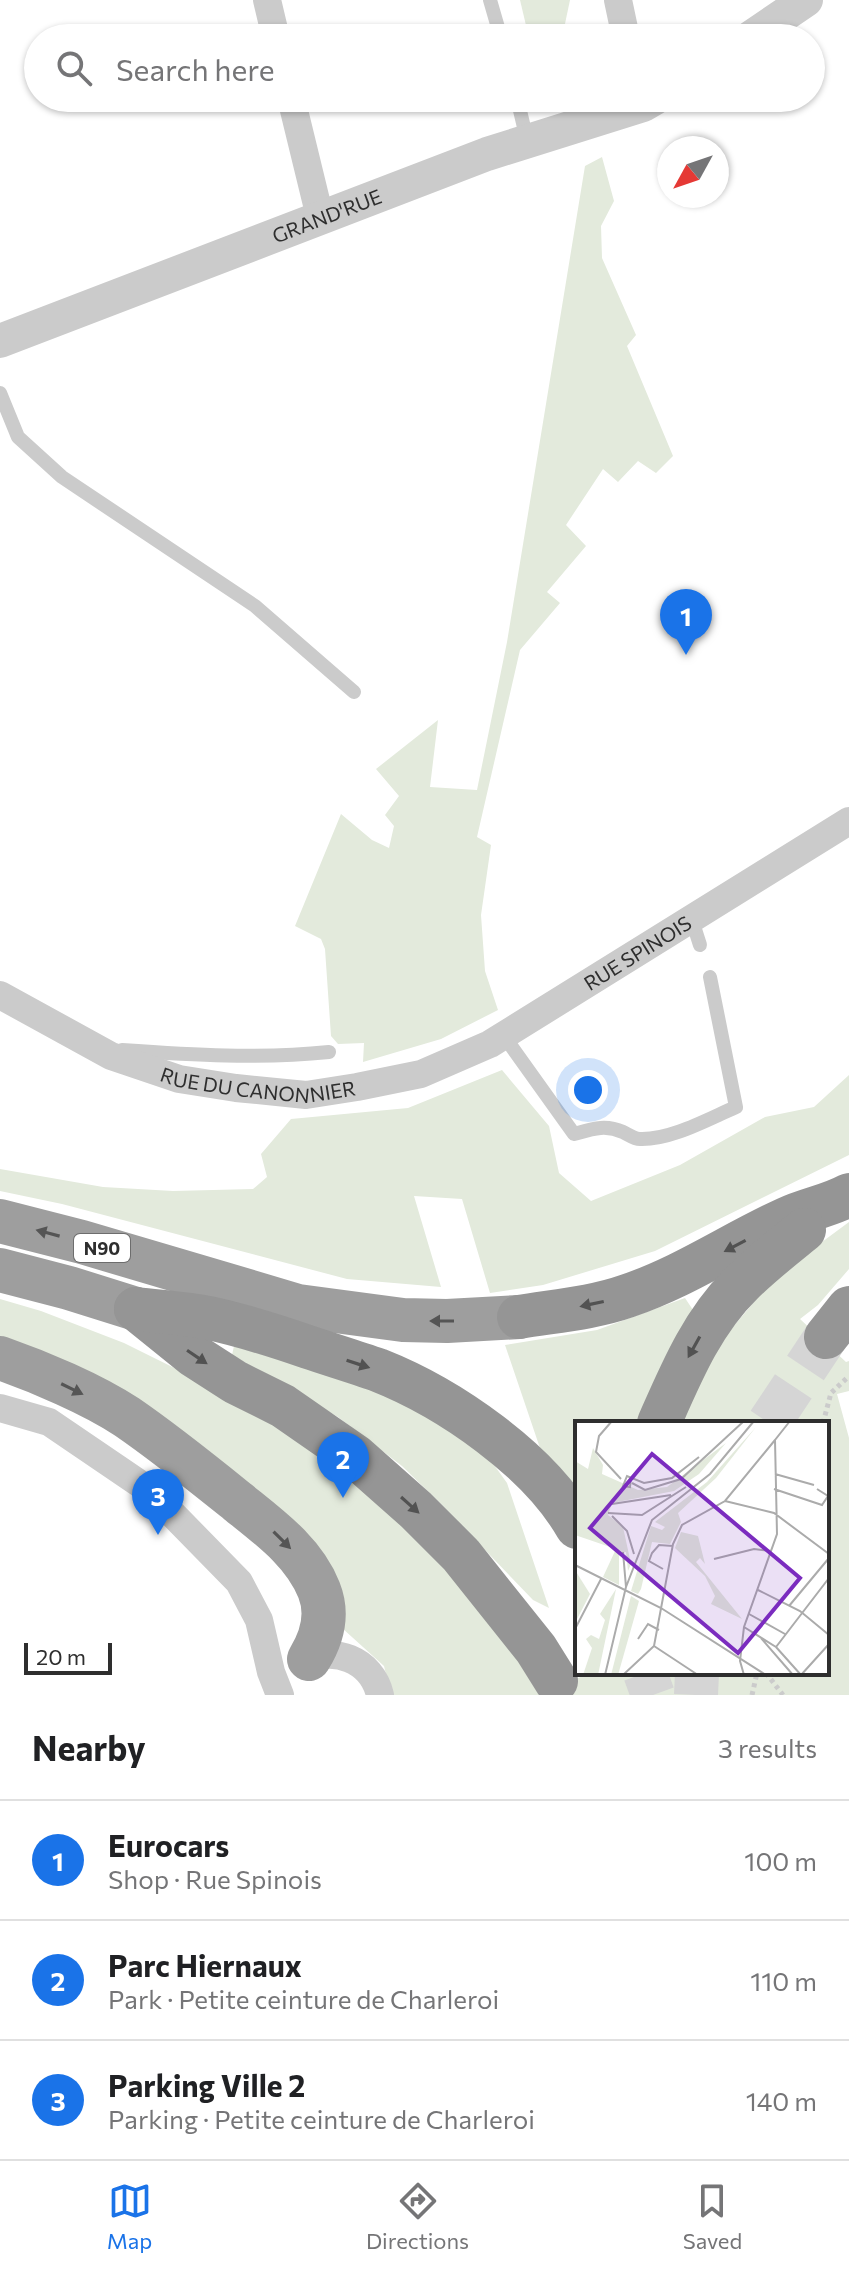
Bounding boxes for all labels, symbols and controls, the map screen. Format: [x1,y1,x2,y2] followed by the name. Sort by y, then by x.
[24,24,825,112] search box
[52,46,96,90] icon: search
[116,50,275,87] text: Search here
[657,136,729,208] north arrow
[269,184,385,247] street label: GRAND'RUE
[660,589,712,655] pin: 1
[579,910,695,995] street label: RUE SPINOIS
[157,1062,357,1107] street label: RUE DU CANONNIER
[568,1070,608,1110] your location
[35,1226,60,1238] one-way arrow
[74,1234,130,1262] road number: N90
[724,1239,746,1253] one-way arrow
[580,1298,605,1311] one-way arrow
[429,1315,454,1327] one-way arrow
[687,1336,701,1358] one-way arrow
[187,1349,208,1364] one-way arrow
[346,1358,370,1370] one-way arrow
[60,1382,83,1395] one-way arrow
[575,1421,829,1675] inset map
[317,1432,369,1498] pin: 2
[132,1469,184,1535] pin: 3
[401,1495,420,1513] one-way arrow
[272,1530,291,1549] one-way arrow
[24,1639,112,1675] scale bar
[36,1643,86,1670] text: 20 m
[32,1726,146,1768] text: Nearby
[718,1732,817,1763] text: 3 results
[108,1826,229,1863] text: Eurocars
[52,1845,64,1876] text: 1
[744,1845,817,1876] text: 100 m
[108,1863,322,1894] text: Shop · Rue Spinois
[108,1946,302,1983] text: Parc Hiernaux
[51,1965,65,1996] text: 2
[750,1965,817,1996] text: 110 m
[108,1983,499,2014] text: Park · Petite ceinture de Charleroi
[108,2066,305,2103] text: Parking Ville 2
[50,2085,66,2116] text: 3
[746,2085,817,2116] text: 140 m
[108,2103,535,2134] text: Parking · Petite ceinture de Charleroi
[107,2179,152,2254] tab: Map
[366,2179,469,2254] tab: Directions
[683,2179,742,2254] tab: Saved

